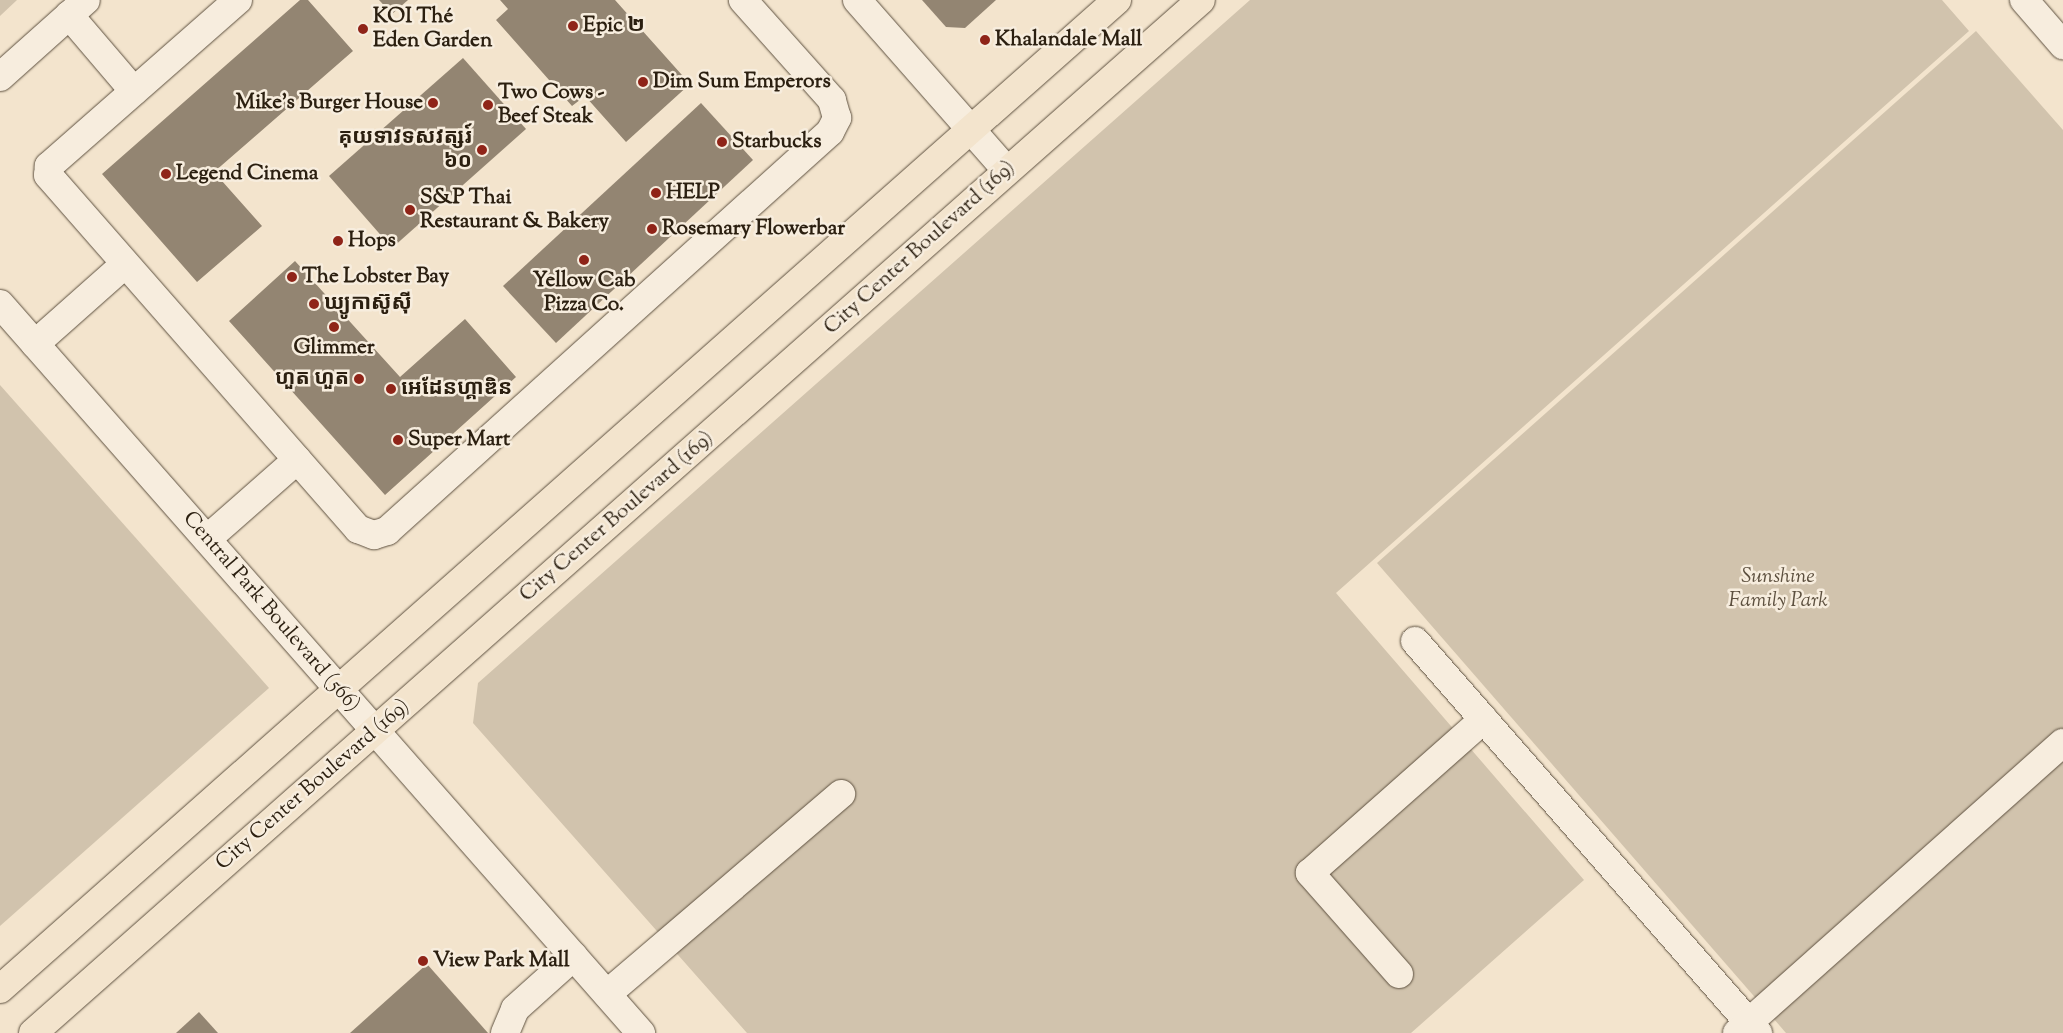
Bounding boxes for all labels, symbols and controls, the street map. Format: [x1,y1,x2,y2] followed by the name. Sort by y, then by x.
[373,4,492,54] place label: KOI Thé Eden Garden
[583,13,645,39] place label: Epic ២
[567,20,579,32] marker: Epic ២
[357,23,369,35] marker: KOI Thé Eden Garden
[995,27,1142,53] place label: Khalandale Mall
[979,34,991,46] marker: Khalandale Mall
[653,69,831,95] place label: Dim Sum Emperors
[637,76,649,88] marker: Dim Sum Emperors
[498,80,605,130] place label: Two Cows - Beef Steak
[236,90,423,116] place label: Mike's Burger House
[427,97,439,109] marker: Mike's Burger House
[482,99,494,111] marker: Two Cows - Beef Steak
[338,125,472,175] place label: គុយទាវទសវត្សរ៍ ៦០
[732,129,821,155] place label: Starbucks
[716,136,728,148] marker: Starbucks
[476,144,488,156] marker: គុយទាវទសវត្សរ៍ ៦០
[819,156,1021,340] street label: City Center Boulevard (169)
[176,161,319,187] place label: Legend Cinema
[160,168,172,180] marker: Legend Cinema
[666,180,720,206] place label: HELP
[420,185,609,235] place label: S&P Thai Restaurant & Bakery
[650,187,662,199] marker: HELP
[404,204,416,216] marker: S&P Thai Restaurant & Bakery
[662,216,845,242] place label: Rosemary Flowerbar
[646,223,658,235] marker: Rosemary Flowerbar
[348,228,396,254] place label: Hops
[332,235,344,247] marker: Hops
[578,254,590,266] marker: Yellow Cab Pizza Co.
[302,264,449,290] place label: The Lobster Bay
[533,268,635,318] place label: Yellow Cab Pizza Co.
[286,271,298,283] marker: The Lobster Bay
[324,291,412,317] place label: ឃ្យូកាស៊ូស៊ី
[308,298,320,310] marker: ឃ្យូកាស៊ូស៊ី
[328,321,340,333] marker: Glimmer
[293,335,375,361] place label: Glimmer
[275,366,349,392] place label: ហួត ហួត
[353,373,365,385] marker: ហួត ហួត
[401,376,512,402] place label: អេដែនហ្គាឌិន
[385,383,397,395] marker: អេដែនហ្គាឌិន
[515,426,719,608] street label: City Center Boulevard (169)
[408,427,510,453] place label: Super Mart
[392,434,404,446] marker: Super Mart
[177,506,365,718] street label: Central Park Boulevard (566)
[1728,564,1828,614] park label: Sunshine Family Park
[211,694,415,876] street label: City Center Boulevard (169)
[433,948,570,974] place label: View Park Mall
[417,955,429,967] marker: View Park Mall

